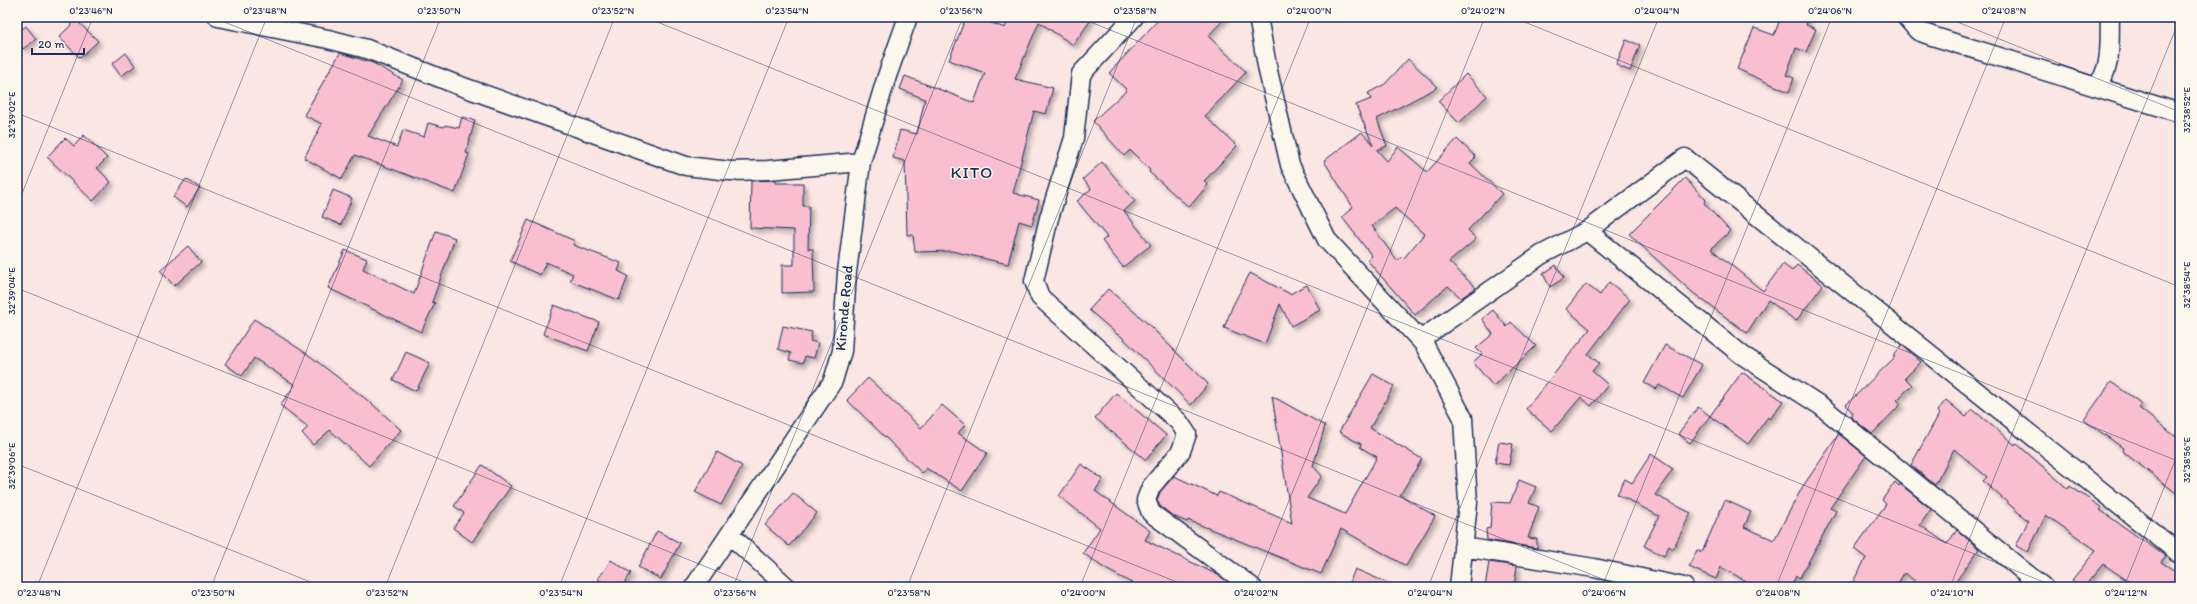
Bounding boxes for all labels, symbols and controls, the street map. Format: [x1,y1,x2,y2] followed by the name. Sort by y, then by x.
[69,4,113,17] text: 0°23'46"N
[243,4,287,17] text: 0°23'48"N
[417,4,461,17] text: 0°23'50"N
[592,4,635,17] text: 0°23'52"N
[765,4,809,17] text: 0°23'54"N
[940,4,983,17] text: 0°23'56"N
[1114,4,1157,17] text: 0°23'58"N
[1287,4,1332,17] text: 0°24'00"N
[1461,4,1505,17] text: 0°24'02"N
[1635,4,1680,17] text: 0°24'04"N
[1808,4,1852,17] text: 0°24'06"N
[1982,4,2026,17] text: 0°24'08"N
[32,30,84,56] scale bar
[38,37,65,51] text: 20 m
[2180,86,2193,133] text: 32°38'52"E
[5,91,18,138] text: 32°39'02"E
[951,162,993,182] district label: KITO
[2180,261,2193,308] text: 32°38'54"E
[831,264,857,352] street label: Kironde Road
[5,267,18,315] text: 32°39'04"E
[2180,436,2193,483] text: 32°38'56"E
[5,442,18,489] text: 32°39'06"E
[17,586,61,599] text: 0°23'48"N
[191,586,235,599] text: 0°23'50"N
[366,586,409,599] text: 0°23'52"N
[539,586,583,599] text: 0°23'54"N
[714,586,757,599] text: 0°23'56"N
[888,586,931,599] text: 0°23'58"N
[1061,586,1106,599] text: 0°24'00"N
[1234,586,1278,599] text: 0°24'02"N
[1408,586,1453,599] text: 0°24'04"N
[1582,586,1626,599] text: 0°24'06"N
[1756,586,1800,599] text: 0°24'08"N
[1930,586,1974,599] text: 0°24'10"N
[2105,586,2148,599] text: 0°24'12"N

